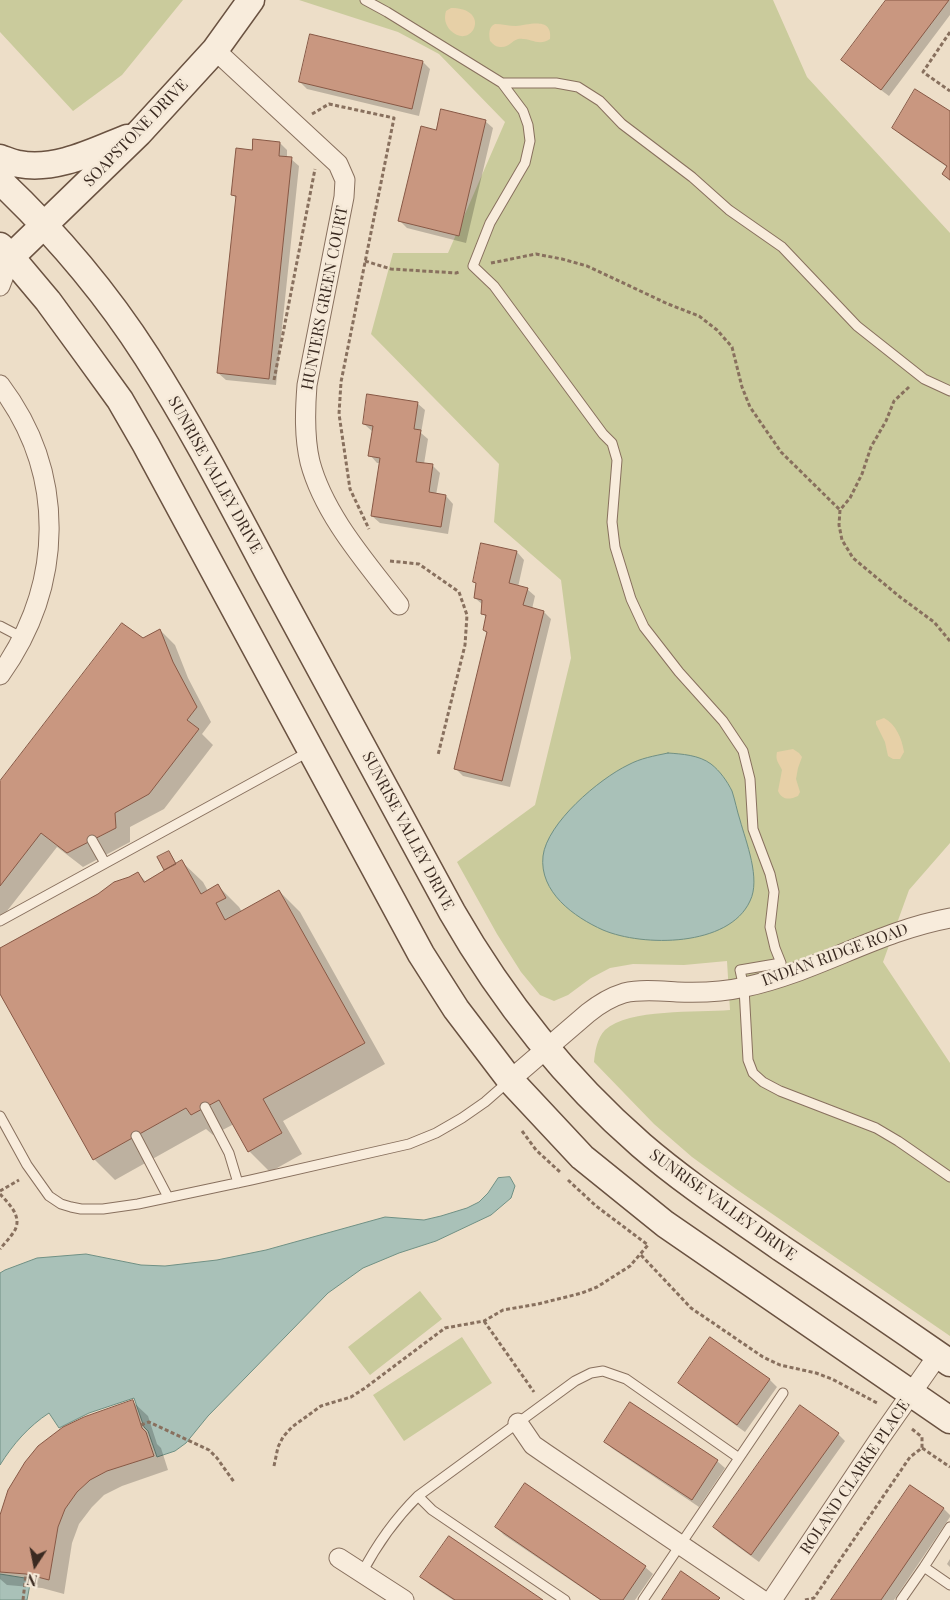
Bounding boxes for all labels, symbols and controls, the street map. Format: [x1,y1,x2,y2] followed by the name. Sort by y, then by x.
[80,75,192,191] street label: SOAPSTONE DRIVE
[298,204,352,392] street label: HUNTERS GREEN COURT
[164,393,266,557] street label: SUNRISE VALLEY DRIVE
[358,748,458,914] street label: SUNRISE VALLEY DRIVE
[759,920,911,990] street label: INDIAN RIDGE ROAD
[646,1145,800,1265] street label: SUNRISE VALLEY DRIVE
[796,1396,914,1558] street label: ROLAND CLARKE PLACE
[10,1540,60,1590] north arrow
[25,1570,39,1591] text: N

